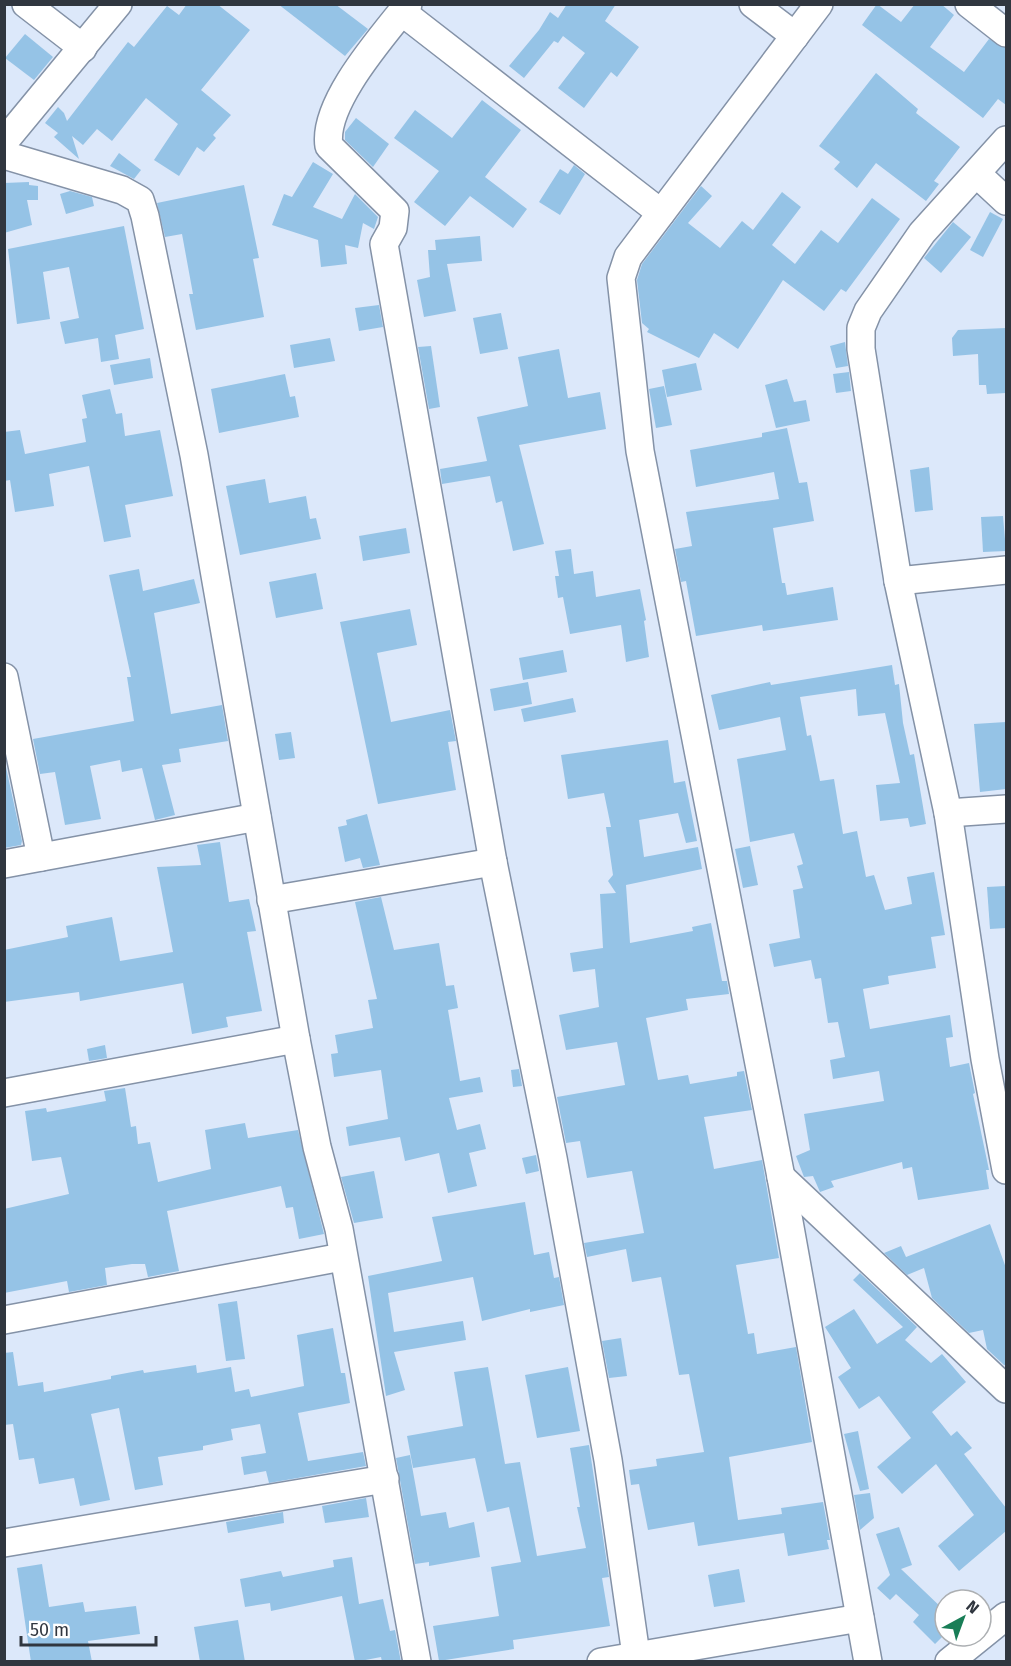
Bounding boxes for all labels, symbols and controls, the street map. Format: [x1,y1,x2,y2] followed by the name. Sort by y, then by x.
[933,1588,993,1648] north arrow
[962,1596,983,1618] text: N
[21,1609,156,1647] scale bar
[30,1619,69,1641] text: 50 m

